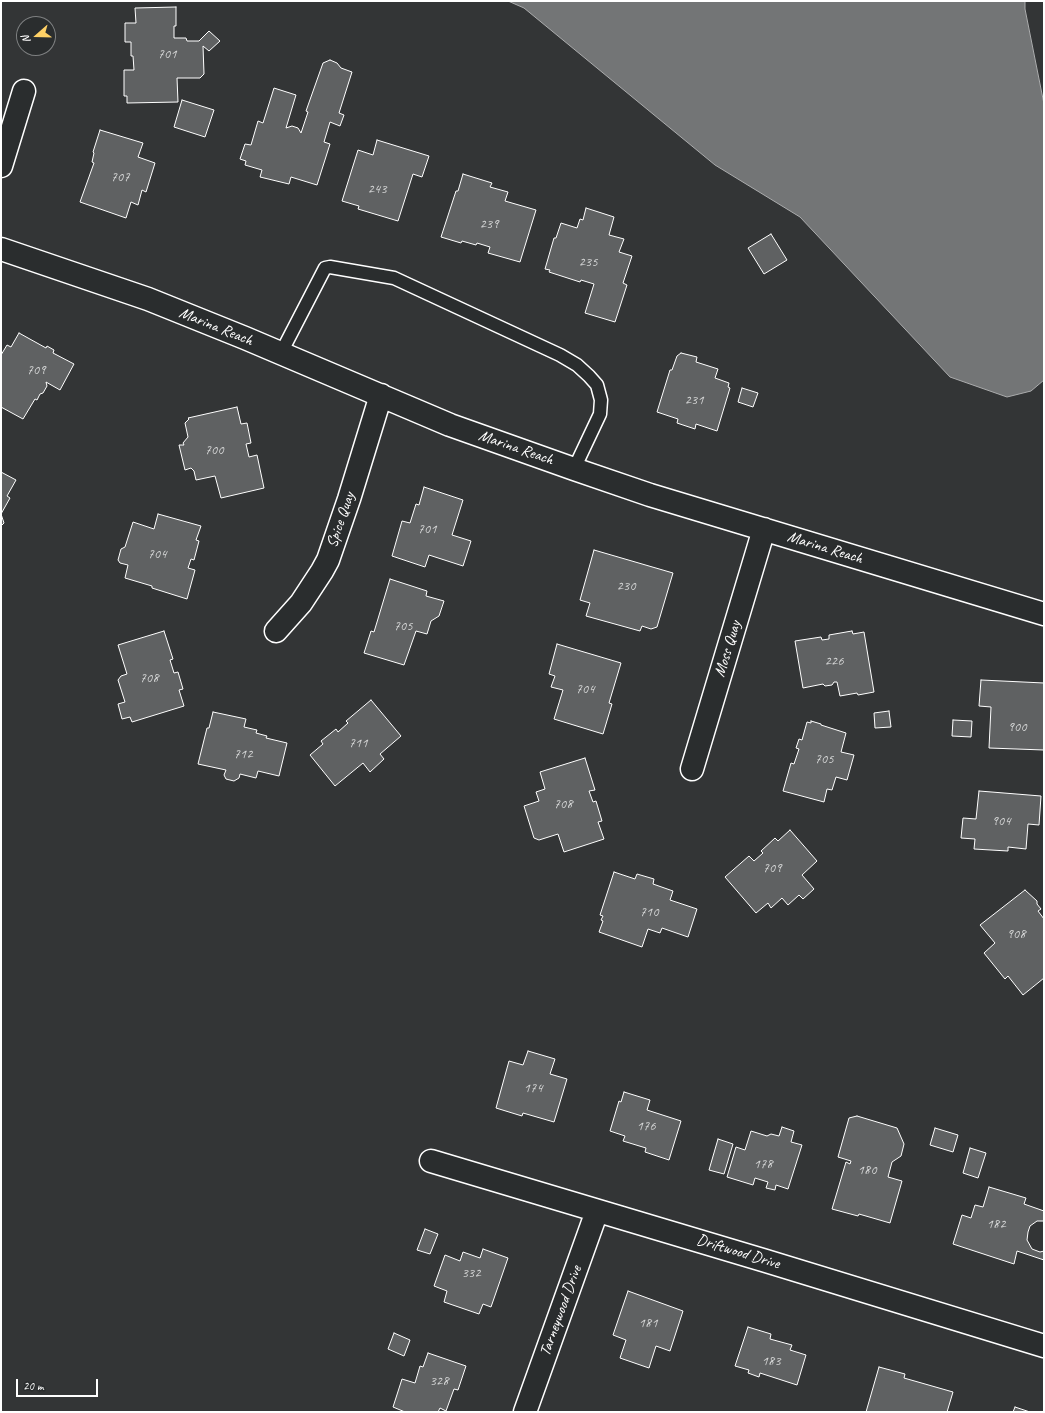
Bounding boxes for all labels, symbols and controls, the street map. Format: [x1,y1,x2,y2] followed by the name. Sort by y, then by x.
[16,16,56,56] north arrow
[18,34,33,45] text: N
[158,46,176,62] house number: 701
[111,169,129,185] house number: 707
[368,181,386,197] house number: 243
[480,216,498,232] house number: 239
[579,254,597,270] house number: 235
[176,304,256,350] street label: Marina Reach
[27,362,45,378] house number: 709
[685,392,703,408] house number: 231
[476,426,556,470] street label: Marina Reach
[205,442,223,458] house number: 700
[323,490,359,550] street label: Spice Quay
[418,521,436,537] house number: 701
[785,527,865,569] street label: Marina Reach
[148,546,166,562] house number: 704
[617,578,635,594] house number: 230
[394,618,412,634] house number: 705
[710,619,746,679] street label: Moss Quay
[825,653,843,669] house number: 226
[140,670,158,686] house number: 708
[576,681,594,697] house number: 704
[1008,719,1026,735] house number: 900
[349,735,367,751] house number: 711
[234,746,252,762] house number: 712
[815,751,833,767] house number: 705
[554,796,572,812] house number: 708
[992,813,1010,829] house number: 904
[763,860,781,876] house number: 709
[640,904,658,920] house number: 710
[1007,926,1025,942] house number: 908
[524,1080,542,1096] house number: 174
[637,1118,655,1134] house number: 176
[754,1156,772,1172] house number: 178
[858,1162,876,1178] house number: 180
[987,1216,1005,1232] house number: 182
[694,1230,782,1274] street label: Driftwood Drive
[536,1263,586,1359] street label: Tarneywood Drive
[462,1265,480,1281] house number: 332
[639,1315,657,1331] house number: 181
[762,1353,780,1369] house number: 183
[18,1371,100,1397] scale bar
[430,1373,448,1389] house number: 328
[23,1378,43,1394] text: 20 m

